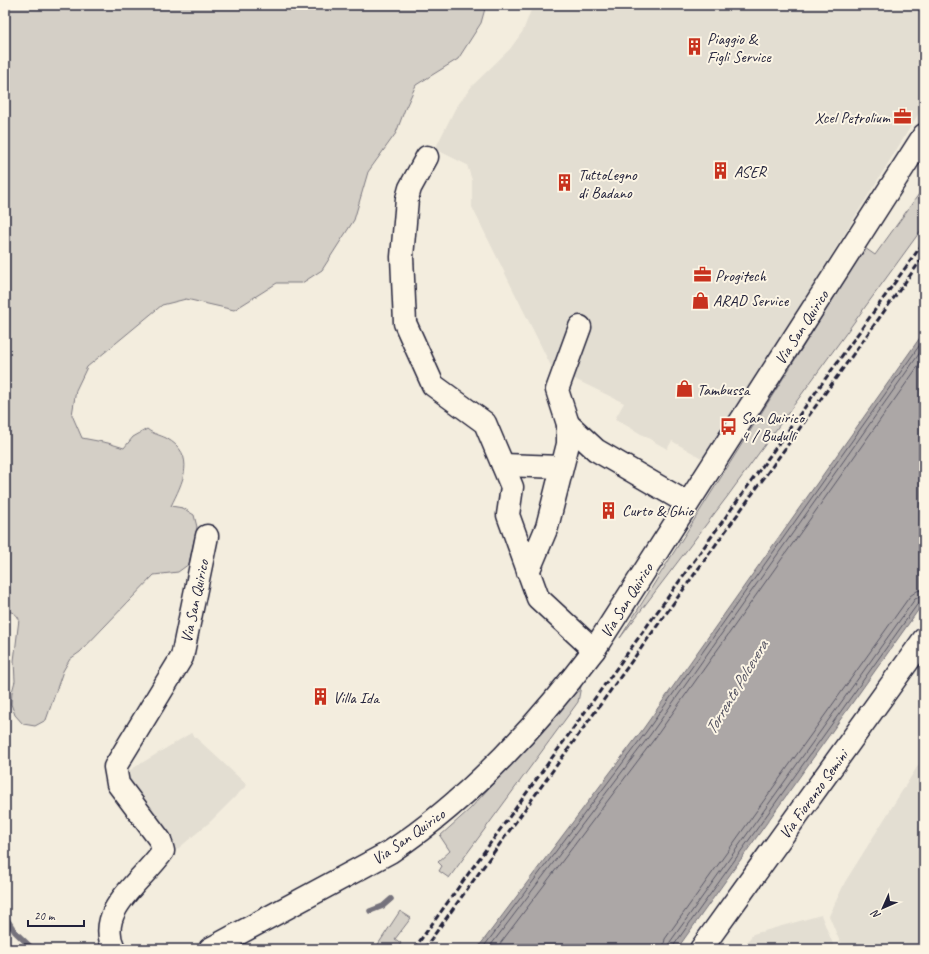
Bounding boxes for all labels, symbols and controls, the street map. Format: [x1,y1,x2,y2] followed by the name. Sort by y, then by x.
[707,29,772,67] place label: Piaggio & Figli Service
[684,37,704,57] building icon: Piaggio & Figli Service
[893,107,913,127] office icon: Xcel Petrolium
[814,108,891,128] place label: Xcel Petrolium
[711,161,731,181] building icon: ASER
[734,162,768,182] place label: ASER
[578,165,638,203] place label: TuttoLegno di Badano
[555,173,575,193] building icon: TuttoLegno di Badano
[692,265,712,285] office icon: Progitech
[715,266,767,286] place label: Progitech
[770,286,834,368] street label: Via San Quirico
[690,290,710,310] shop icon: ARAD Service
[713,291,790,311] place label: ARAD Service
[674,379,694,399] shop icon: Tambussa
[697,380,751,400] place label: Tambussa
[741,408,806,446] place label: San Quirico 4 / Budulli
[718,416,738,436] bus stop icon: San Quirico 4 / Budulli
[599,500,619,520] building icon: Curto & Ghio
[622,501,695,521] place label: Curto & Ghio
[176,557,214,645] street label: Via San Quirico
[596,558,658,642] street label: Via San Quirico
[700,635,773,738] water label: Torrente Polcevera
[310,687,330,707] building icon: Villa Ida
[333,688,380,708] place label: Villa Ida
[775,745,854,843] street label: Via Fiorenzo Semini
[368,804,450,869] street label: Via San Quirico
[863,888,903,928] north arrow
[28,902,84,928] scale bar
[867,906,883,922] text: N
[34,908,56,924] text: 20 m

